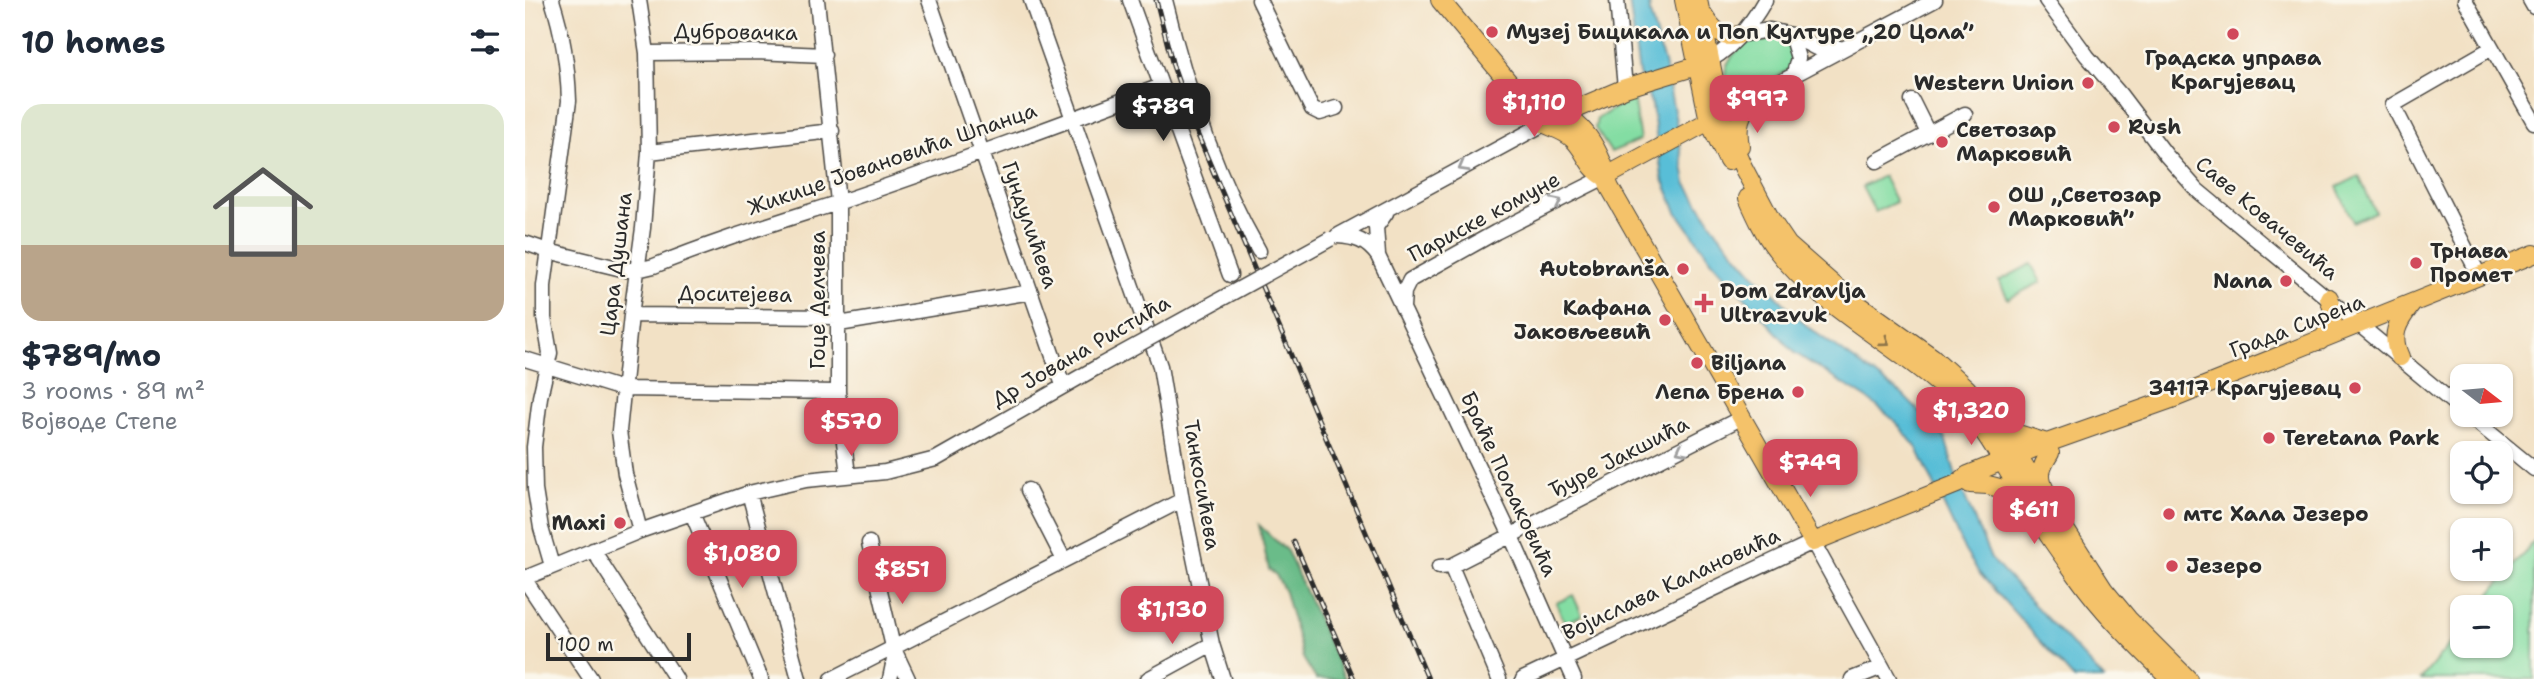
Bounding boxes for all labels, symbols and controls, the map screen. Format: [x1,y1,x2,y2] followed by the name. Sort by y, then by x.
[674,17,798,47] street label: Дубровачка
[1506,18,1974,46] place label: Музеј Бицикала и Поп Културе „20 Цола”
[21,22,166,63] text: 10 homes
[466,23,504,61] icon: filters
[1484,24,1500,40] marker: Музеј Бицикала и Поп Културе „20 Цола”
[2225,26,2241,42] marker: Градска управа Крагујевац
[2145,44,2322,96] place label: Градска управа Крагујевац
[1914,69,2074,97] place label: Western Union
[2080,75,2096,91] marker: Western Union
[1716,76,1798,135] pin: $997
[1477,80,1591,139] pin: $1,110
[1122,83,1204,143] pin: $789
[1726,83,1788,113] text: $997
[1502,87,1566,117] text: $1,110
[1131,91,1195,121] text: $789
[744,96,1040,222] street label: Жикице Јовановића Шпанца
[2128,113,2181,141] place label: Rush
[1956,116,2072,168] place label: Светозар Марковић
[2106,119,2122,135] marker: Rush
[1934,134,1950,150] marker: Светозар Марковић
[200,149,326,275] icon: home
[2190,150,2344,286] street label: Саве Ковачевића
[995,158,1065,292] street label: Гундулићева
[1458,159,1470,172] one-way arrow
[1403,165,1565,269] street label: Париске комуне
[2008,181,2161,233] place label: ОШ „Светозар Марковић”
[593,191,639,337] street label: Цара Душана
[1550,196,1562,210] one-way arrow
[1986,199,2002,215] marker: ОШ „Светозар Марковић”
[804,231,832,369] street label: Гоце Делчева
[2430,237,2513,289] place label: Трнава Промет
[1539,255,1670,283] place label: Autobranša
[2408,255,2424,271] marker: Трнава Промет
[1675,261,1691,277] marker: Autobranša
[2213,267,2273,295] place label: Nana
[2278,273,2294,289] marker: Nana
[1720,277,1866,329] place label: Dom Zdravlja Ultrazvuk
[678,279,792,309] street label: Доситејева
[2226,287,2368,365] street label: Града Сирена
[987,288,1175,414] street label: Др Јована Ристића
[1694,293,1714,313] marker: Dom Zdravlja Ultrazvuk
[1513,294,1652,346] place label: Кафана Јаковљевић
[1657,312,1673,328] marker: Кафана Јаковљевић
[1877,333,1889,346] one-way arrow
[21,335,161,376] text: $789/mo
[1711,349,1787,377] place label: Biljana
[1689,355,1705,371] marker: Biljana
[2450,364,2513,427] north arrow
[2450,364,2513,658] map controls
[2148,374,2342,402] place label: 34117 Крагујевац
[21,376,205,406] text: 3 rooms · 89 m²
[1655,378,1785,406] place label: Лепа Брена
[2347,380,2363,396] marker: 34117 Крагујевац
[1790,384,1806,400] marker: Лепа Брена
[1454,387,1564,581] street label: Браће Пољаковића
[1914,388,2028,447] pin: $1,320
[1932,395,2010,425] text: $1,320
[810,398,892,458] pin: $570
[21,406,178,436] text: Војводе Степе
[820,406,882,436] text: $570
[1544,410,1694,504] street label: Ђуре Јакшића
[1177,418,1227,552] street label: Танкосићева
[2283,424,2440,452] place label: Teretana Park
[2261,430,2277,446] marker: Teretana Park
[1769,440,1851,499] pin: $749
[1676,441,1688,455] one-way arrow
[2450,441,2513,504] button: locate
[1779,447,1841,477] text: $749
[1993,486,2075,546] pin: $611
[2009,494,2059,524] text: $611
[2183,500,2369,528] place label: мтс Хала Језеро
[2161,506,2177,522] marker: мтс Хала Језеро
[552,509,606,537] place label: Maxi
[612,515,628,531] marker: Maxi
[2450,518,2513,581] button: +
[1558,521,1784,647] street label: Војислава Калановића
[685,530,799,590] pin: $1,080
[703,538,781,568] text: $1,080
[861,546,943,606] pin: $851
[2186,552,2262,580] place label: Језеро
[874,554,930,584] text: $851
[2164,558,2180,574] marker: Језеро
[1115,586,1229,646] pin: $1,130
[1137,594,1207,624] text: $1,130
[2450,595,2513,658] button: −
[546,630,691,662] scale bar
[557,632,614,657] text: 100 m

